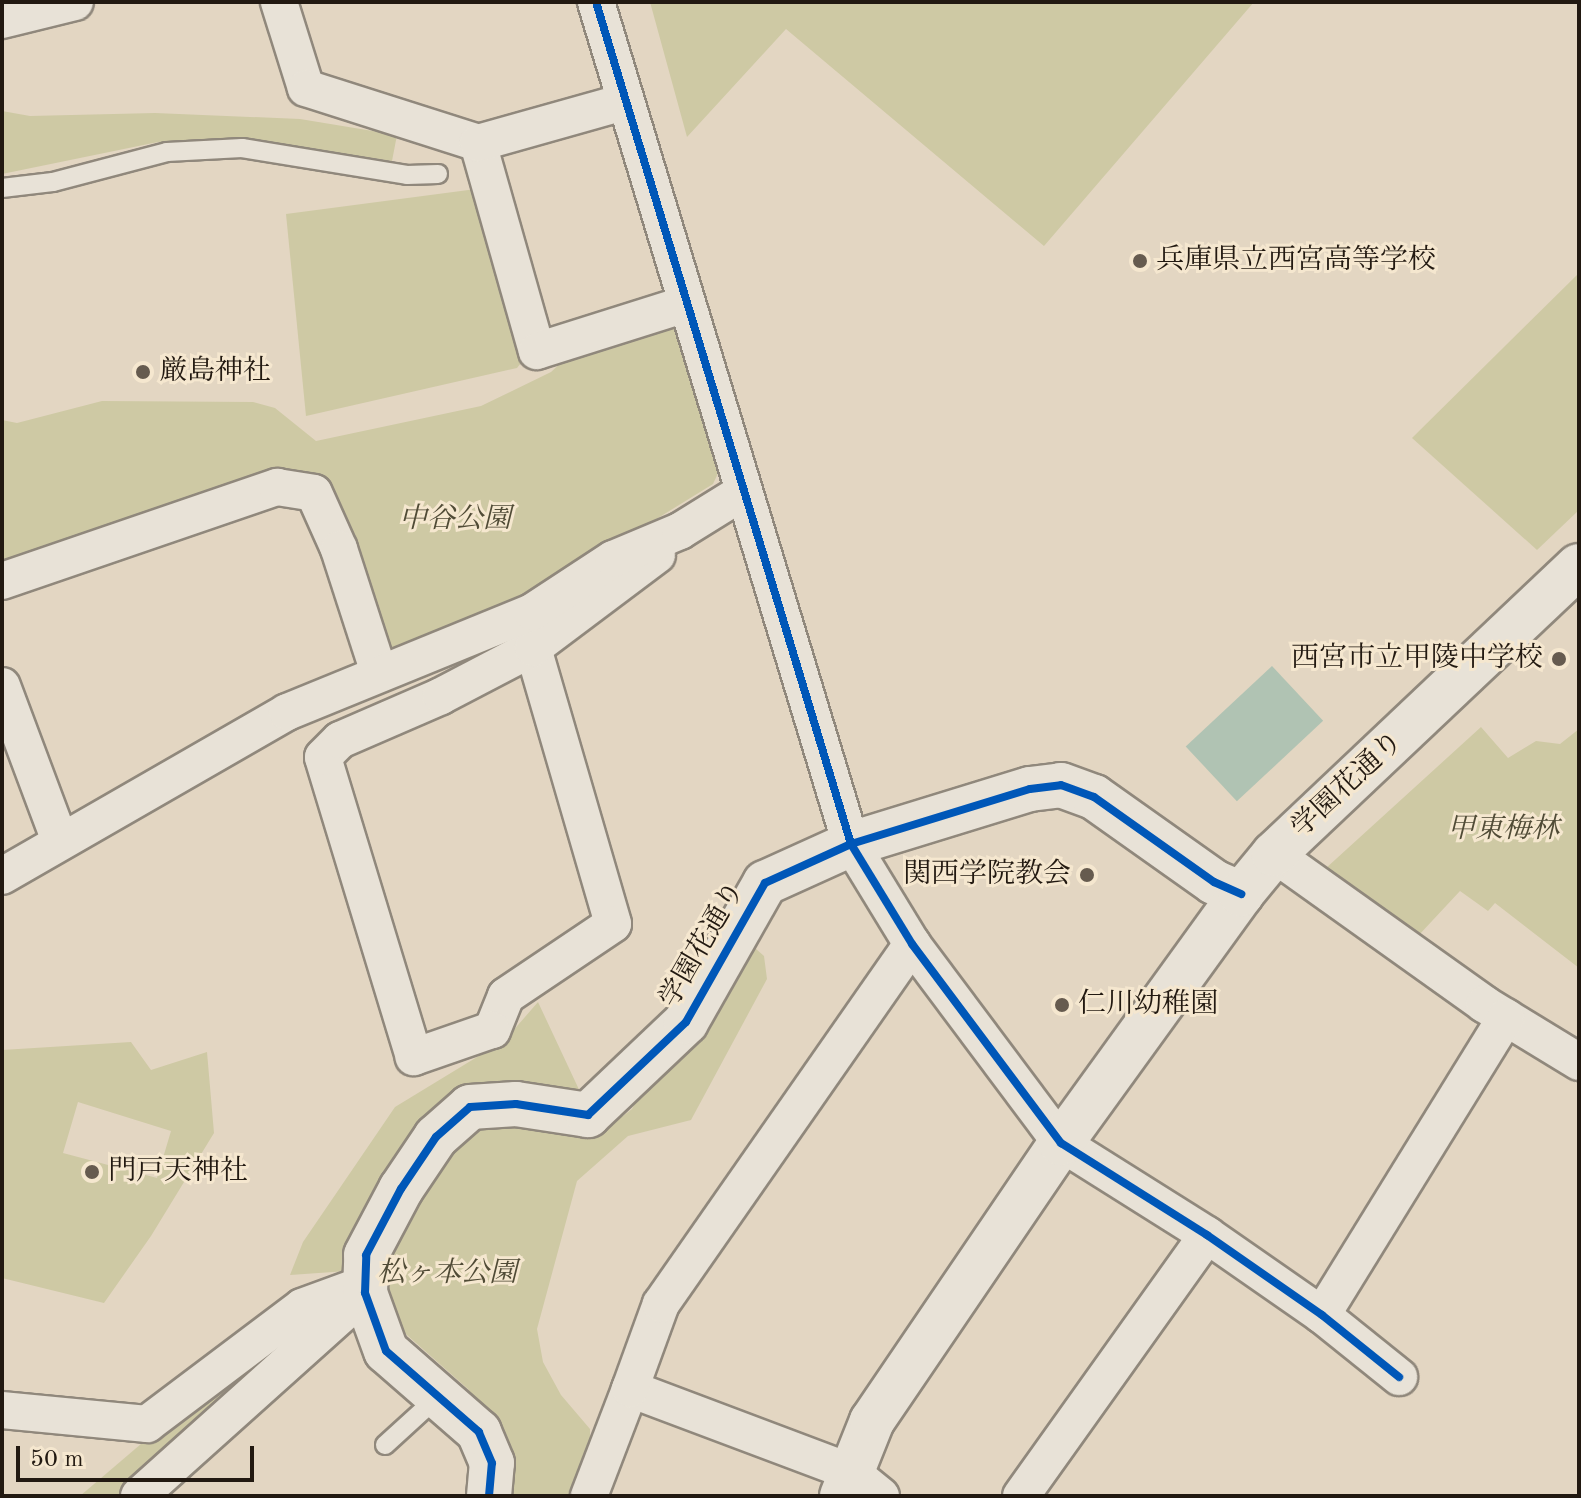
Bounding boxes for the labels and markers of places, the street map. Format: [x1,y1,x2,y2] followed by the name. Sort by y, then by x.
[1156,244,1436,278] place label: 兵庫県立西宮高等学校
[1131,252,1149,270] marker: 兵庫県立西宮高等学校
[159,355,271,389] place label: 厳島神社
[134,363,152,381] marker: 厳島神社
[1291,642,1543,676] place label: 西宮市立甲陵中学校
[1550,650,1568,668] marker: 西宮市立甲陵中学校
[903,858,1071,892] place label: 関西学院教会
[1078,866,1096,884] marker: 関西学院教会
[1078,988,1218,1022] place label: 仁川幼稚園
[1053,996,1071,1014] marker: 仁川幼稚園
[108,1155,248,1189] place label: 門戸天神社
[83,1163,101,1181] marker: 門戸天神社

